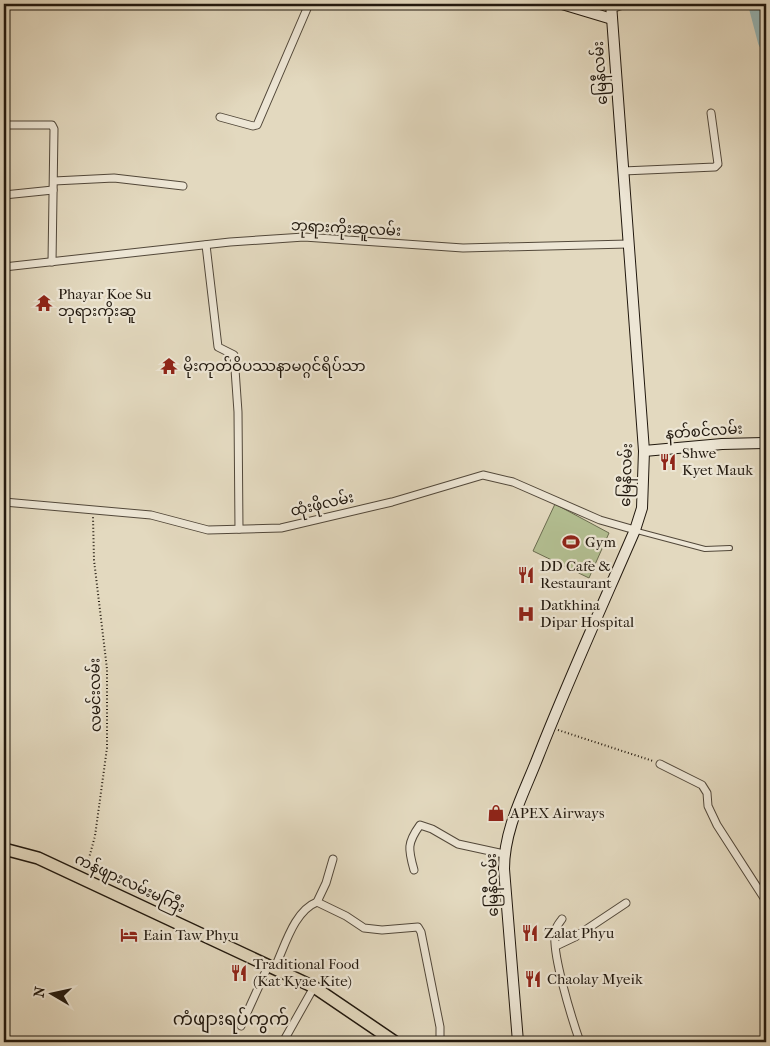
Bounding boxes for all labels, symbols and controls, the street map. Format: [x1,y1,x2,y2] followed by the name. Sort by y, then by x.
[588,40,614,105] street label: မြေနီလမ်း
[290,215,402,243] street label: ဘုရားကိုးဆူလမ်း
[58,285,152,323] place label: Phayar Koe Su ဘုရားကိုးဆူ
[34,293,54,313] temple icon: Phayar Koe Su ဘုရားကိုးဆူ
[159,356,179,376] temple icon: မိုးကုတ်ဝိပဿနာမဂ္ဂင်ရိပ်သာ
[183,356,366,379] place label: မိုးကုတ်ဝိပဿနာမဂ္ဂင်ရိပ်သာ
[665,418,743,446] street label: နတ်စင်လမ်း
[615,443,639,507] street label: မြေနီလမ်း
[682,444,753,479] place label: Shwe Kyet Mauk
[658,452,678,472] restaurant icon: Shwe Kyet Mauk
[288,487,356,523] street label: ထုံးဖိုလမ်း
[561,532,581,552] sports icon: Gym
[585,533,616,551] place label: Gym
[540,557,612,592] place label: DD Cafe & Restaurant
[516,565,536,585] restaurant icon: DD Cafe & Restaurant
[540,596,634,631] place label: Datkhina Dipar Hospital
[516,604,536,624] hospital icon: Datkhina Dipar Hospital
[84,658,105,732] street label: လမင်းလမ်း
[486,803,506,823] shop icon: APEX Airways
[509,804,605,822] place label: APEX Airways
[71,849,188,919] street label: ကန်ဖျားလမ်းမကြီး
[481,853,505,917] street label: မြေနီလမ်း
[520,923,540,943] restaurant icon: Zalat Phyu
[544,924,615,942] place label: Zalat Phyu
[119,925,139,945] hotel icon: Eain Taw Phyu
[143,926,239,944] place label: Eain Taw Phyu
[253,955,360,990] place label: Traditional Food (Kat Kyae Kite)
[229,963,249,983] restaurant icon: Traditional Food (Kat Kyae Kite)
[28,968,78,1018] north arrow
[523,969,543,989] restaurant icon: Chaolay Myeik
[547,970,643,988] place label: Chaolay Myeik
[30,985,49,999] text: N
[173,1006,289,1034] district label: ကံဖျားရပ်ကွက်

